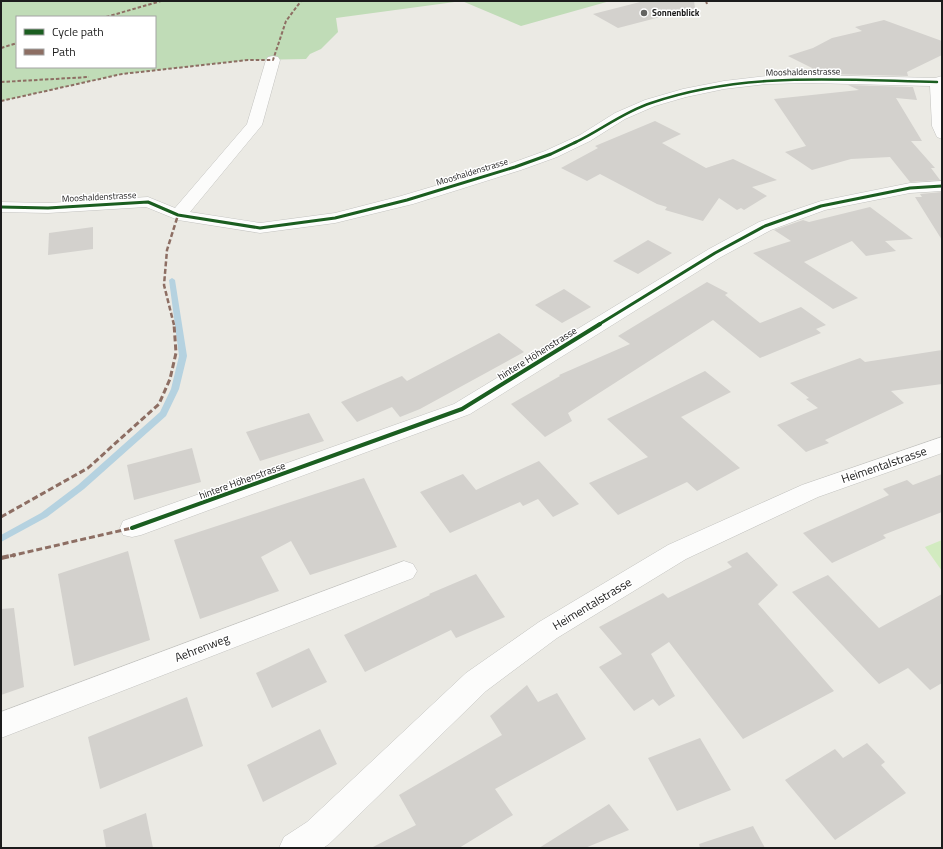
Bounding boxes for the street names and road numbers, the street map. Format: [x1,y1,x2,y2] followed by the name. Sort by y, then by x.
[766,64,841,79] street label: Mooshaldenstrasse
[434,154,510,189] street label: Mooshaldenstrasse
[61,188,137,205] street label: Mooshaldenstrasse
[495,323,580,384] street label: hintere Höhenstrasse
[838,441,929,488] street label: Heimentalstrasse
[197,458,287,503] street label: hintere Höhenstrasse
[549,572,635,635] street label: Heimentalstrasse
[172,628,232,667] street label: Aehrenweg

